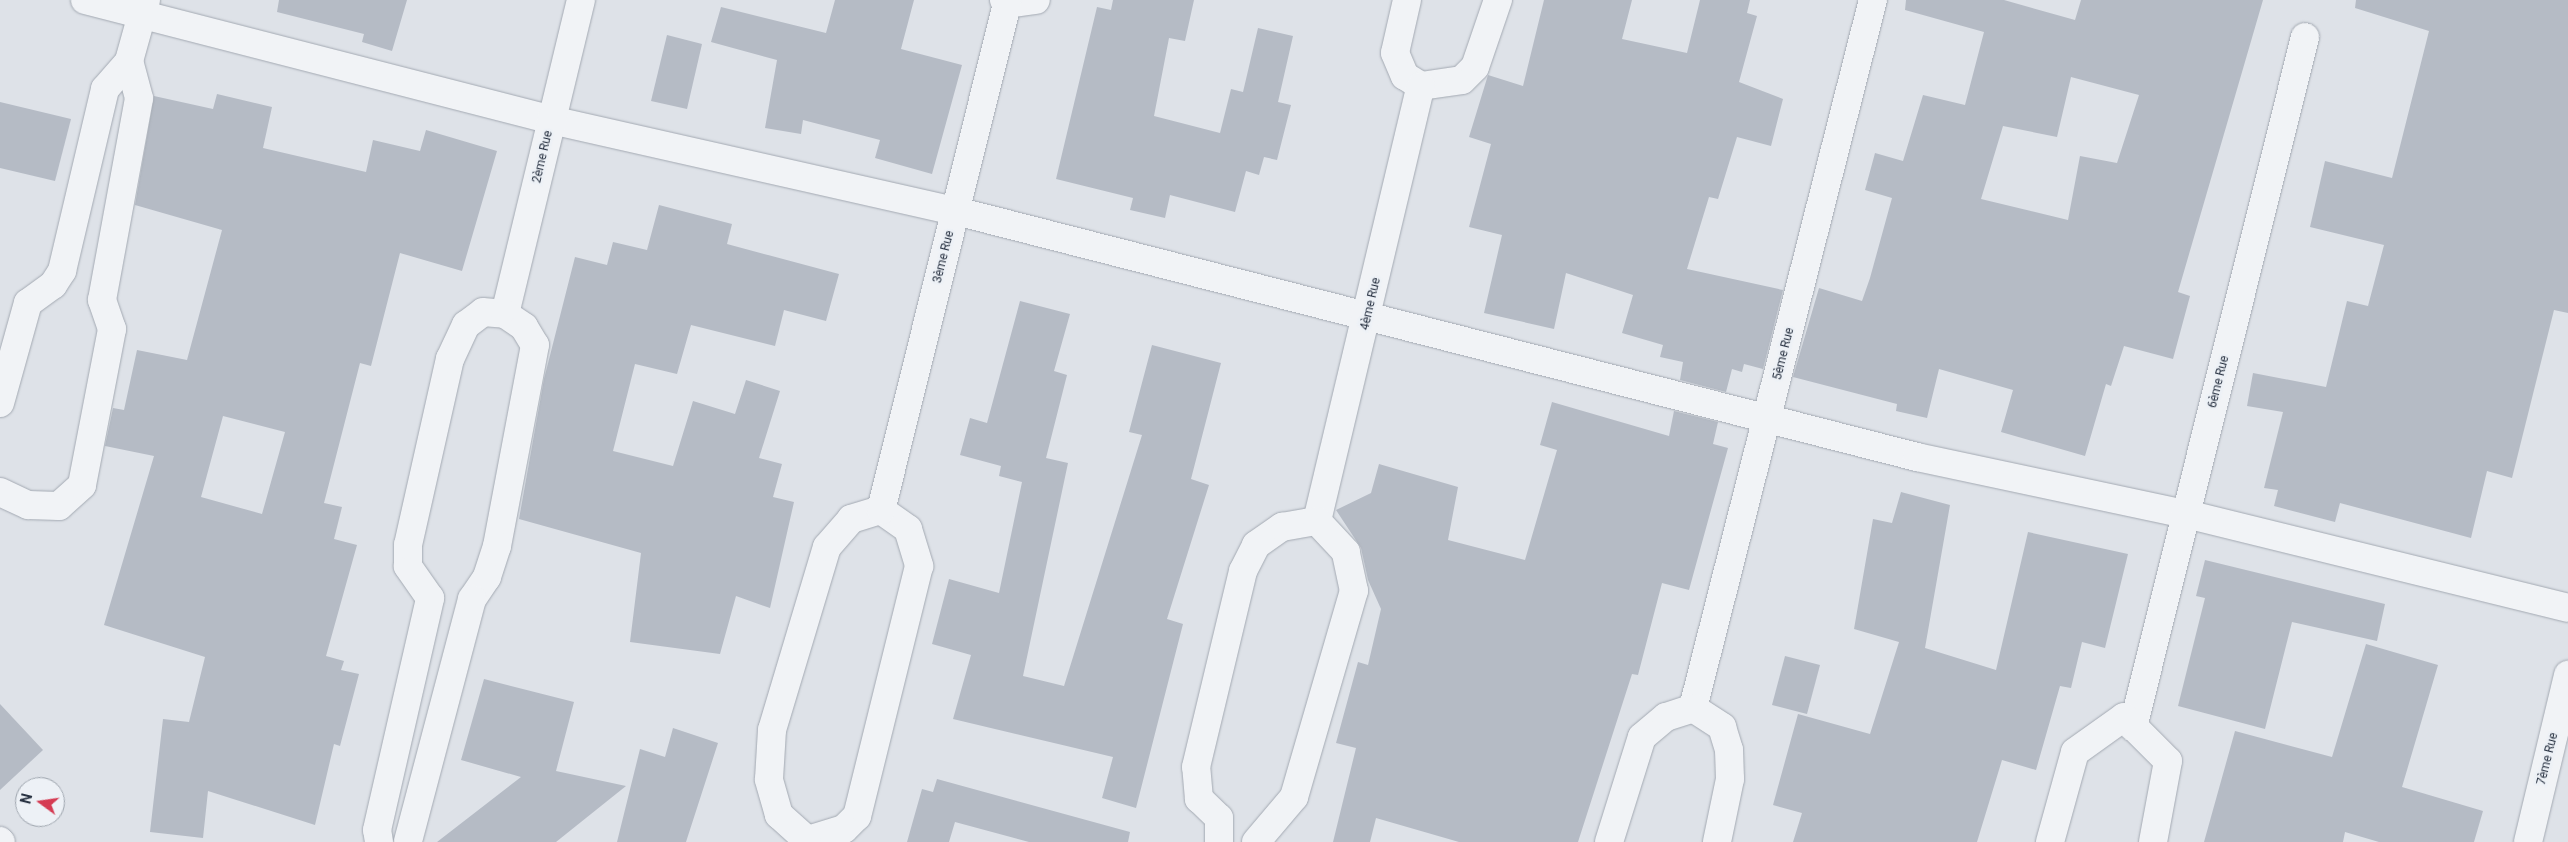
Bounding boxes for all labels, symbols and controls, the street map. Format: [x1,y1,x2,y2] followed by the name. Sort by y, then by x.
[530,129,556,185] street label: 2ème Rue
[931,229,957,285] street label: 3ème Rue
[1358,276,1384,332] street label: 4ème Rue
[1771,326,1797,382] street label: 5ème Rue
[2206,354,2232,410] street label: 6ème Rue
[2535,731,2561,787] street label: 7ème Rue
[15,777,65,827] north arrow
[17,792,35,805] text: N

